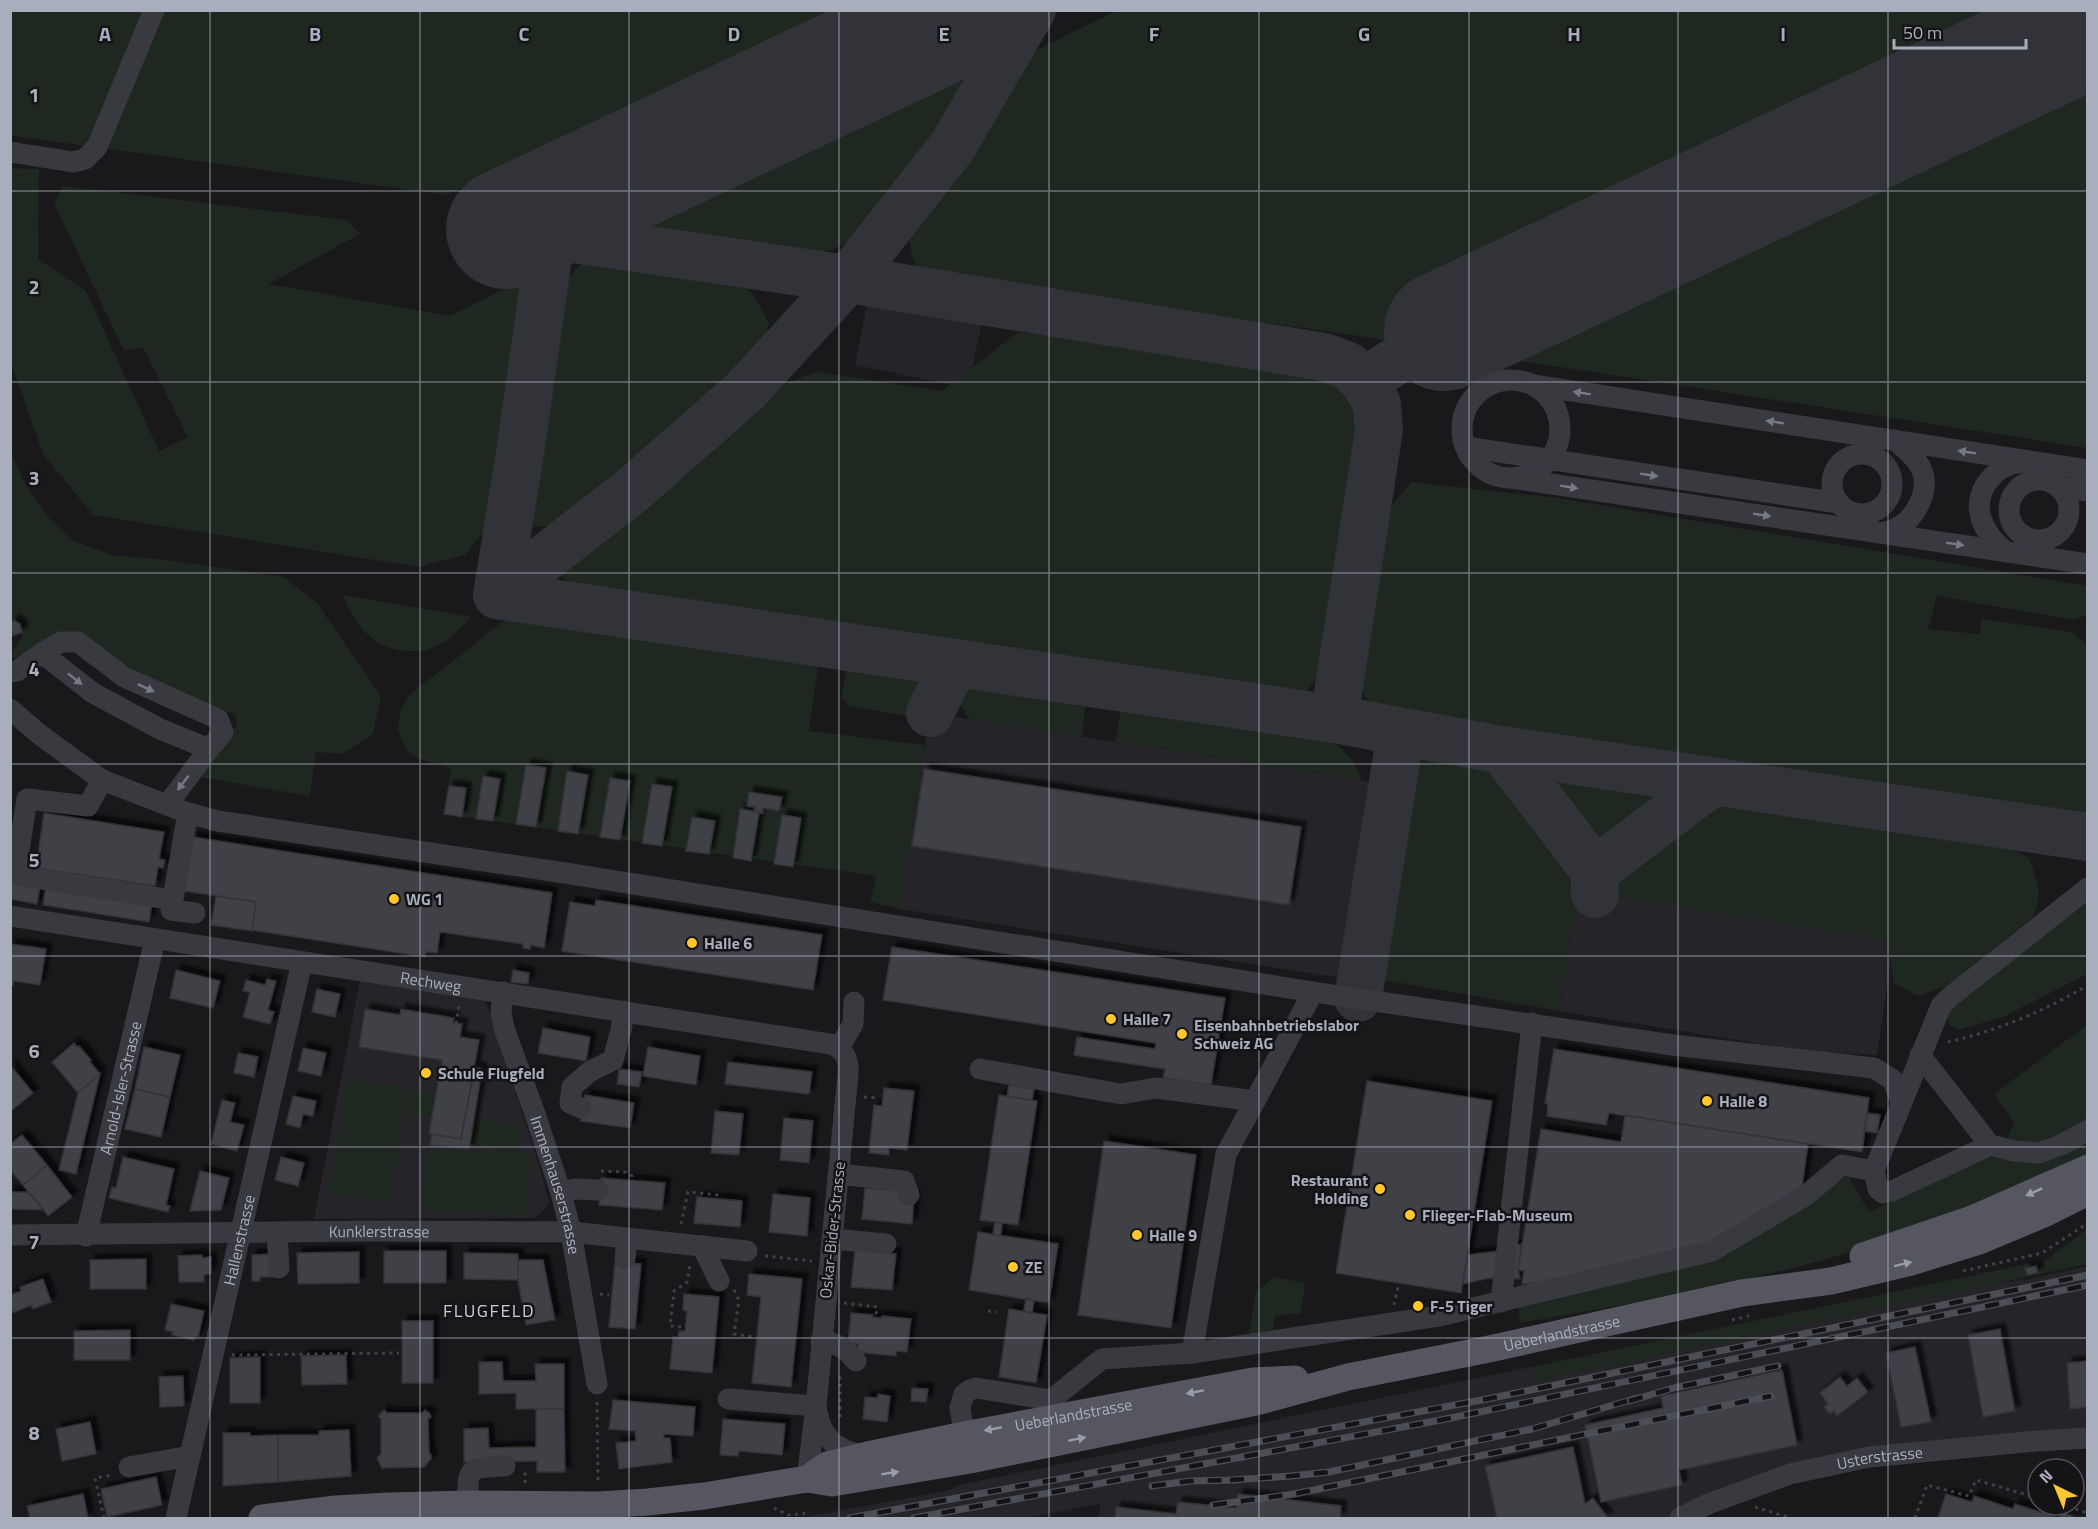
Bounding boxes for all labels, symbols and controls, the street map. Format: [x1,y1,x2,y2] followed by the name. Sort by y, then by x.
[1894,12,2026,50] scale bar
[99,18,111,49] text: A
[309,18,321,49] text: B
[519,18,530,49] text: C
[728,18,740,49] text: D
[938,18,950,49] text: E
[1149,18,1160,49] text: F
[1358,18,1370,49] text: G
[1567,18,1581,49] text: H
[1780,18,1786,49] text: I
[1903,19,1942,46] text: 50 m
[28,79,40,110] text: 1
[28,271,40,302] text: 2
[1572,388,1591,397] one-way arrow
[1765,418,1784,427] one-way arrow
[1958,447,1977,456] one-way arrow
[28,462,40,493] text: 3
[1639,470,1658,479] one-way arrow
[1560,482,1579,491] one-way arrow
[1753,511,1772,520] one-way arrow
[1945,540,1964,549] one-way arrow
[28,653,40,684] text: 4
[67,672,82,684] one-way arrow
[138,683,155,692] one-way arrow
[177,775,189,791] one-way arrow
[28,844,40,875] text: 5
[406,887,443,911] place label: WG 1
[387,892,401,906] marker: WG 1
[704,931,752,955] place label: Halle 6
[685,936,699,950] marker: Halle 6
[399,965,463,998] street label: Rechweg
[1123,1007,1171,1031] place label: Halle 7
[1104,1012,1118,1026] marker: Halle 7
[1194,1013,1359,1055] place label: Eisenbahnbetriebslabor Schweiz AG
[93,1019,148,1157] street label: Arnold-Isler-Strasse
[1175,1027,1189,1041] marker: Eisenbahnbetriebslabor Schweiz AG
[28,1035,40,1066] text: 6
[438,1061,545,1085] place label: Schule Flugfeld
[419,1066,433,1080] marker: Schule Flugfeld
[1719,1089,1767,1113] place label: Halle 8
[1700,1094,1714,1108] marker: Halle 8
[524,1113,587,1256] street label: Immenhauserstrasse
[813,1160,851,1300] street label: Oskar-Bider-Strasse
[1291,1168,1368,1210] place label: Restaurant Holding
[1373,1182,1387,1196] marker: Restaurant Holding
[2025,1187,2043,1197] one-way arrow
[217,1192,261,1288] street label: Hallenstrasse
[1422,1203,1573,1227] place label: Flieger-Flab-Museum
[1403,1208,1417,1222] marker: Flieger-Flab-Museum
[329,1219,429,1243] street label: Kunklerstrasse
[1149,1223,1197,1247] place label: Halle 9
[28,1226,40,1257] text: 7
[1130,1228,1144,1242] marker: Halle 9
[1025,1255,1043,1279] place label: ZE
[1894,1258,1912,1268] one-way arrow
[1006,1260,1020,1274] marker: ZE
[1430,1294,1493,1318] place label: F-5 Tiger
[443,1297,535,1324] district label: FLUGFELD
[1411,1299,1425,1313] marker: F-5 Tiger
[1501,1308,1622,1357] street label: Ueberlandstrasse
[1186,1388,1205,1397] one-way arrow
[1013,1392,1134,1437] street label: Ueberlandstrasse
[28,1417,40,1448] text: 8
[983,1425,1002,1434] one-way arrow
[1068,1434,1087,1443] one-way arrow
[1834,1440,1924,1476] street label: Usterstrasse
[2026,1457,2086,1517] north arrow
[2034,1463,2058,1489] text: N
[881,1468,900,1477] one-way arrow

